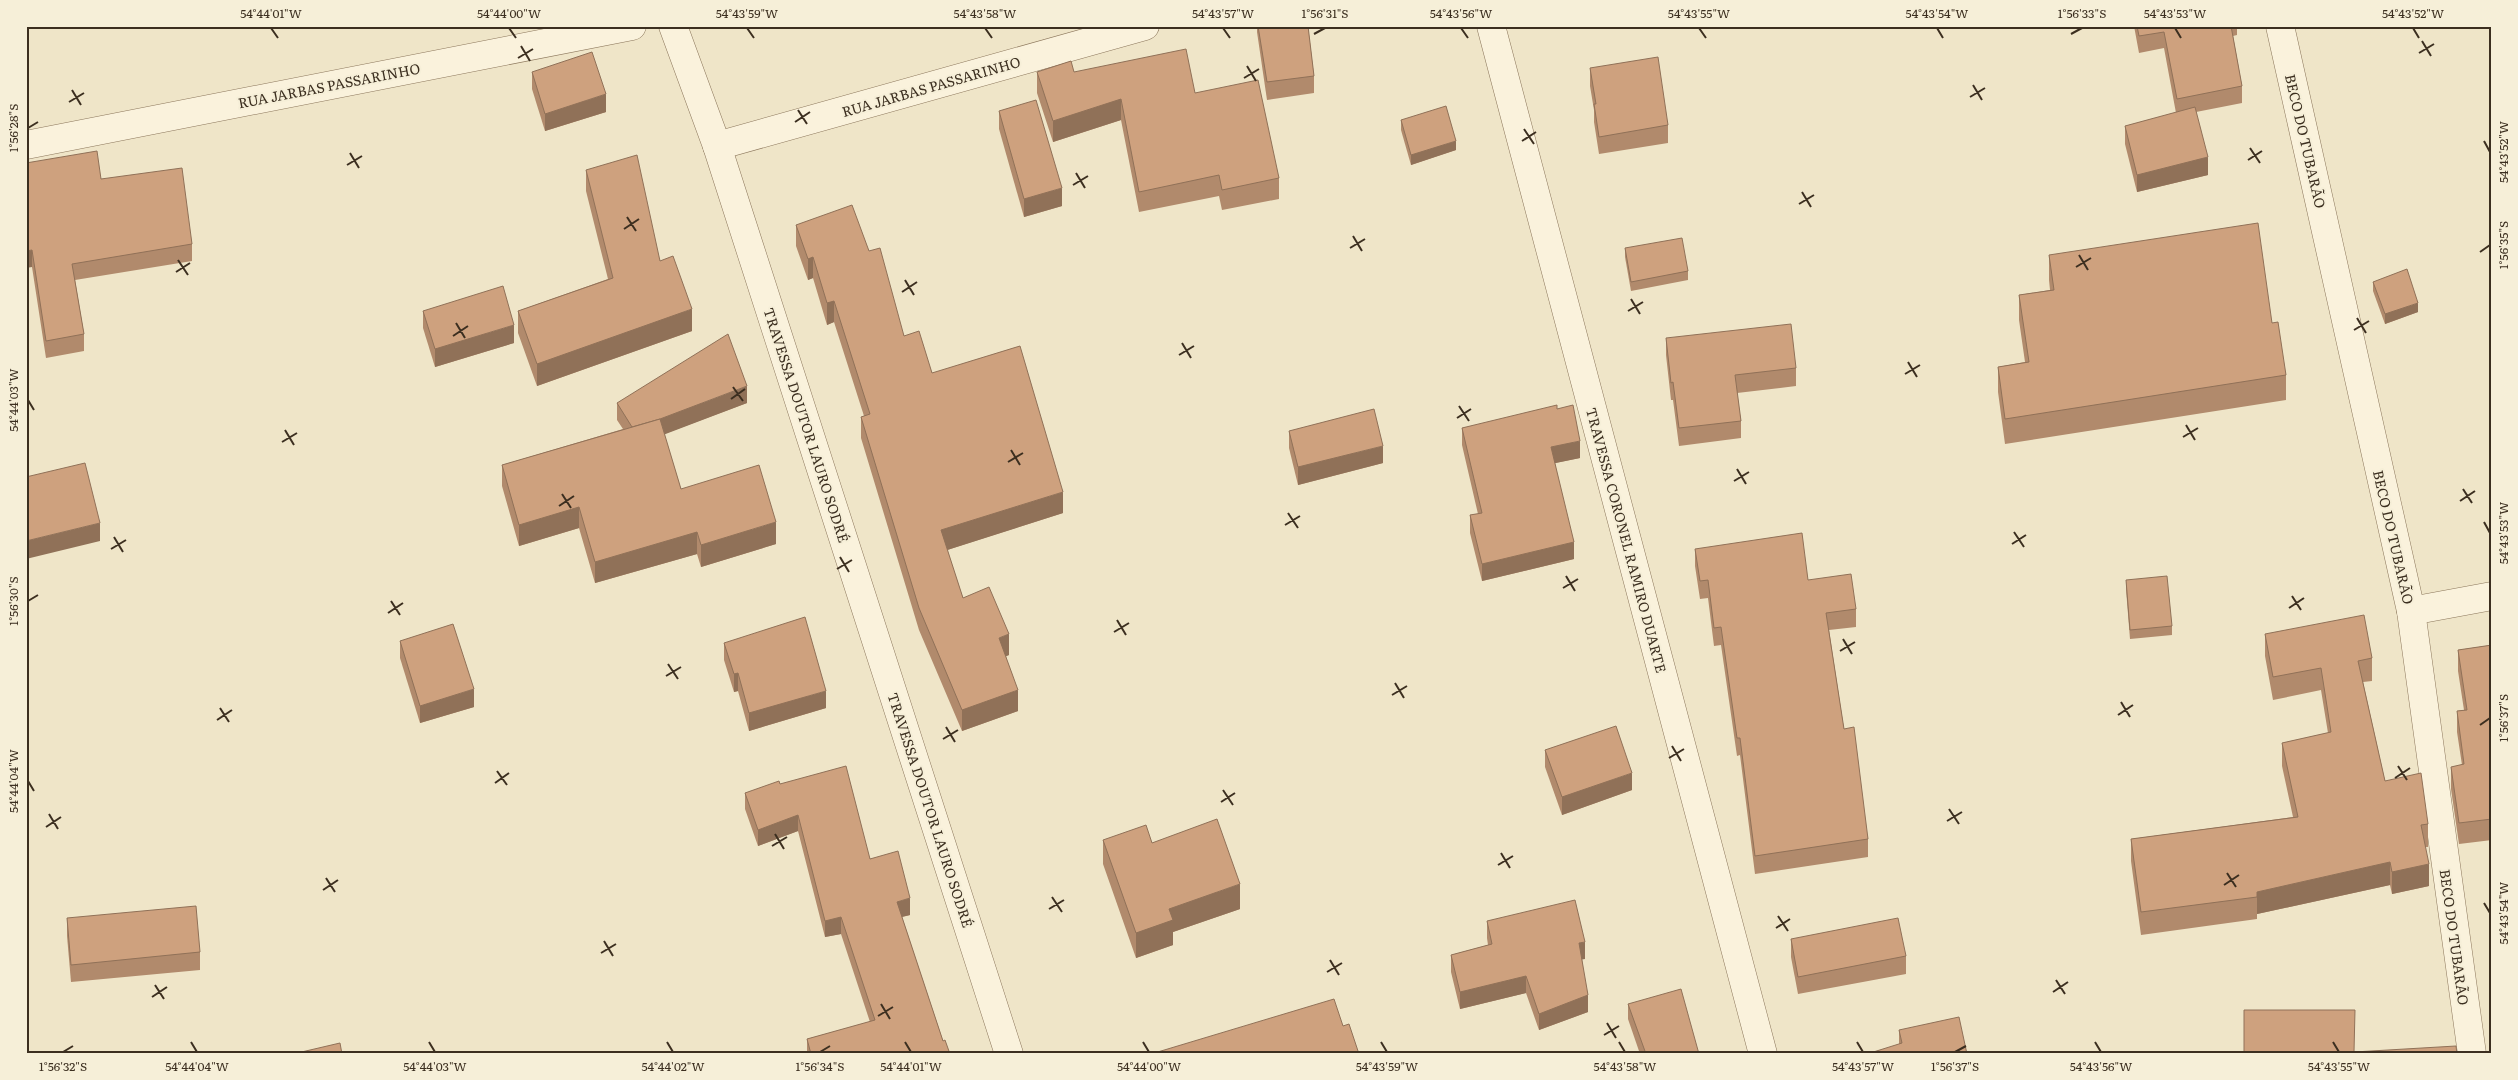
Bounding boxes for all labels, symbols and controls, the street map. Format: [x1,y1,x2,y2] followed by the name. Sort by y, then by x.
[240,4,302,22] text: 54°44'01"W
[477,4,541,22] text: 54°44'00"W
[716,4,778,22] text: 54°43'59"W
[954,4,1016,22] text: 54°43'58"W
[1192,4,1254,22] text: 54°43'57"W
[1301,4,1349,22] text: 1°56'31"S
[1430,4,1492,22] text: 54°43'56"W
[1668,4,1730,22] text: 54°43'55"W
[1906,4,1968,22] text: 54°43'54"W
[2058,4,2106,22] text: 1°56'33"S
[2144,4,2206,22] text: 54°43'53"W
[2382,4,2444,22] text: 54°43'52"W
[839,51,1023,121] street label: RUA JARBAS PASSARINHO
[236,58,422,112] street label: RUA JARBAS PASSARINHO
[2281,72,2331,210] street label: BECO DO TUBARÃO
[4,104,22,152] text: 1°56'28"S
[2494,121,2512,183] text: 54°43'52"W
[2494,221,2512,269] text: 1°56'35"S
[759,305,855,545] street label: TRAVESSA DOUTOR LAURO SODRÉ
[4,368,22,432] text: 54°44'03"W
[1582,405,1672,675] street label: TRAVESSA CORONEL RAMIRO DUARTE
[2369,468,2419,606] street label: BECO DO TUBARÃO
[2494,502,2512,564] text: 54°43'53"W
[4,576,22,626] text: 1°56'30"S
[883,690,979,930] street label: TRAVESSA DOUTOR LAURO SODRÉ
[2494,694,2512,742] text: 1°56'37"S
[4,749,22,813] text: 54°44'04"W
[2436,868,2474,1006] street label: BECO DO TUBARÃO
[2494,882,2512,944] text: 54°43'54"W
[39,1057,87,1075] text: 1°56'32"S
[165,1057,229,1075] text: 54°44'04"W
[403,1057,467,1075] text: 54°44'03"W
[641,1057,705,1075] text: 54°44'02"W
[795,1057,845,1075] text: 1°56'34"S
[880,1057,942,1075] text: 54°44'01"W
[1117,1057,1181,1075] text: 54°44'00"W
[1356,1057,1418,1075] text: 54°43'59"W
[1594,1057,1656,1075] text: 54°43'58"W
[1832,1057,1894,1075] text: 54°43'57"W
[1931,1057,1979,1075] text: 1°56'37"S
[2070,1057,2132,1075] text: 54°43'56"W
[2308,1057,2370,1075] text: 54°43'55"W

